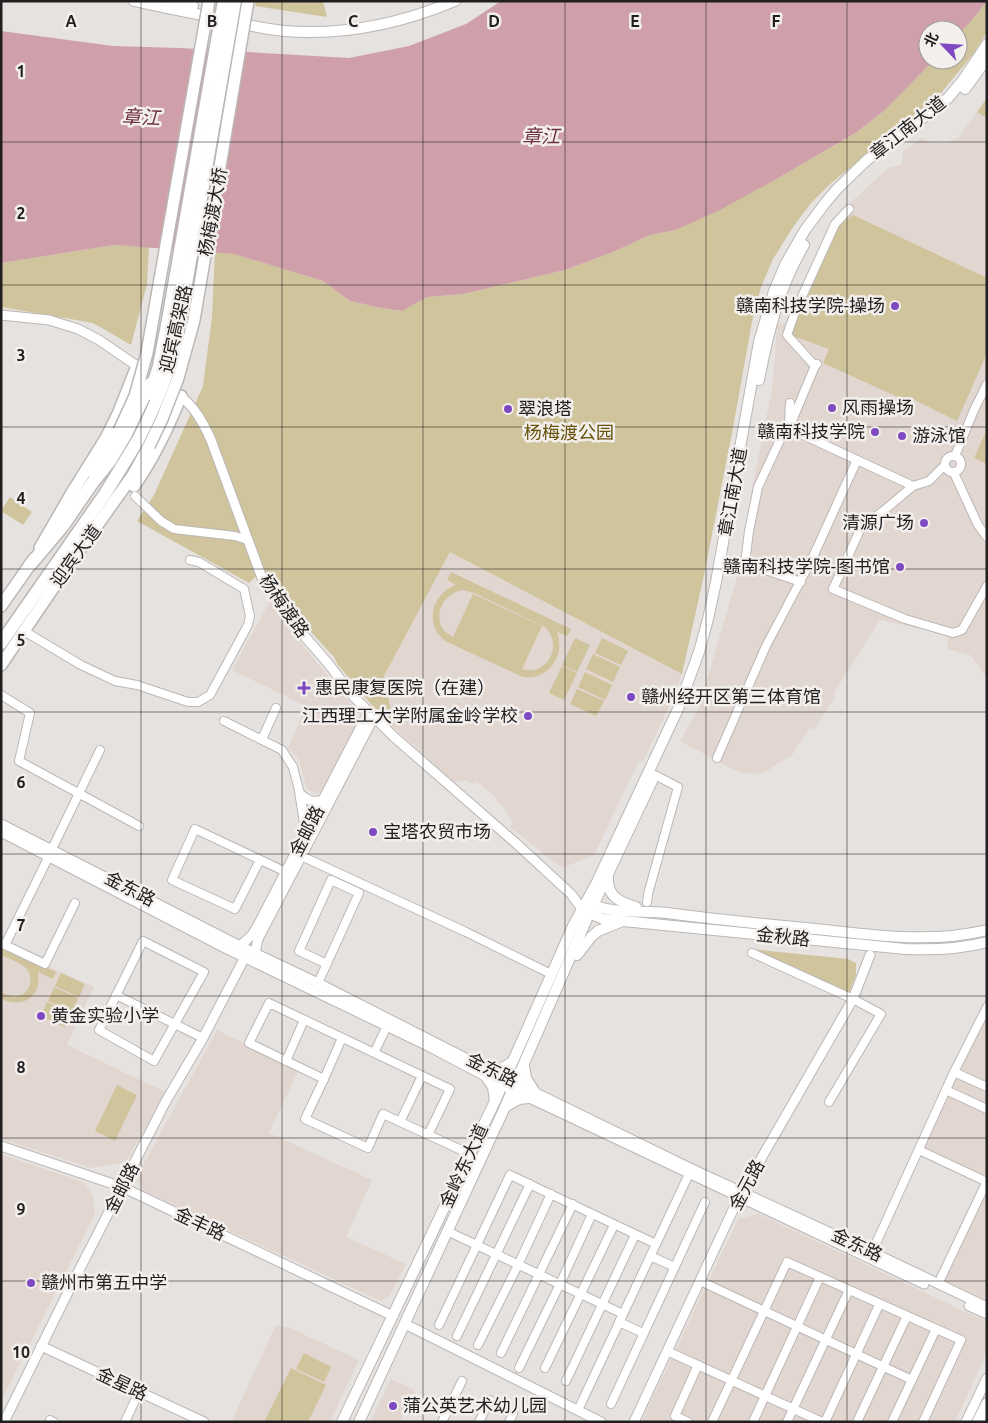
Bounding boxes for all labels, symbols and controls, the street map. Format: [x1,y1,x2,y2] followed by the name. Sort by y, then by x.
[65,12,77,30] text: A
[207,12,217,30] text: B
[348,12,358,30] text: C
[488,12,500,30] text: D
[630,12,640,30] text: E
[772,12,781,30] text: F
[918,20,968,70] north arrow
[921,30,941,49] text: 北
[16,62,26,80] text: 1
[866,92,949,163] street label: 章江南大道
[122,105,162,129] water label: 章江
[522,125,562,147] water label: 章江
[194,166,230,258] street label: 杨梅渡大桥
[16,204,26,222] text: 2
[155,283,195,375] street label: 迎宾高架路
[736,295,885,315] place label: 赣南科技学院-操场
[889,300,901,312] marker: 赣南科技学院-操场
[16,346,26,364] text: 3
[842,397,914,417] place label: 风雨操场
[518,398,572,418] place label: 翠浪塔
[826,402,838,414] marker: 风雨操场
[502,403,514,415] marker: 翠浪塔
[757,421,865,441] place label: 赣南科技学院
[524,422,614,442] park label: 杨梅渡公园
[912,425,966,445] place label: 游泳馆
[869,426,881,438] marker: 赣南科技学院
[896,430,908,442] marker: 游泳馆
[714,446,750,538] street label: 章江南大道
[16,489,26,507] text: 4
[842,512,914,532] place label: 清源广场
[918,517,930,529] marker: 清源广场
[46,520,104,590] street label: 迎宾大道
[723,556,890,576] place label: 赣南科技学院-图书馆
[894,561,906,573] marker: 赣南科技学院-图书馆
[256,570,314,641] street label: 杨梅渡路
[16,631,26,649] text: 5
[315,677,495,697] place label: 惠民康复医院（在建）
[297,681,311,695] marker: 惠民康复医院（在建）
[641,686,821,706] place label: 赣州经开区第三体育馆
[625,691,637,703] marker: 赣州经开区第三体育馆
[302,705,518,725] place label: 江西理工大学附属金岭学校
[522,710,534,722] marker: 江西理工大学附属金岭学校
[16,773,26,791] text: 6
[285,802,327,859] street label: 金邮路
[383,821,491,841] place label: 宝塔农贸市场
[367,826,379,838] marker: 宝塔农贸市场
[102,867,159,909] street label: 金东路
[16,916,26,934] text: 7
[755,923,811,949] street label: 金秋路
[51,1005,159,1025] place label: 黄金实验小学
[35,1010,47,1022] marker: 黄金实验小学
[464,1048,521,1090] street label: 金东路
[16,1058,26,1076] text: 8
[435,1121,491,1211] street label: 金岭东大道
[725,1156,768,1213] street label: 金元路
[100,1159,142,1216] street label: 金邮路
[16,1200,26,1218] text: 9
[172,1203,229,1244] street label: 金丰路
[829,1224,886,1265] street label: 金东路
[41,1272,167,1292] place label: 赣州市第五中学
[25,1277,37,1289] marker: 赣州市第五中学
[12,1343,30,1361] text: 10
[94,1363,151,1404] street label: 金星路
[403,1395,547,1415] place label: 蒲公英艺术幼儿园
[387,1400,399,1412] marker: 蒲公英艺术幼儿园

